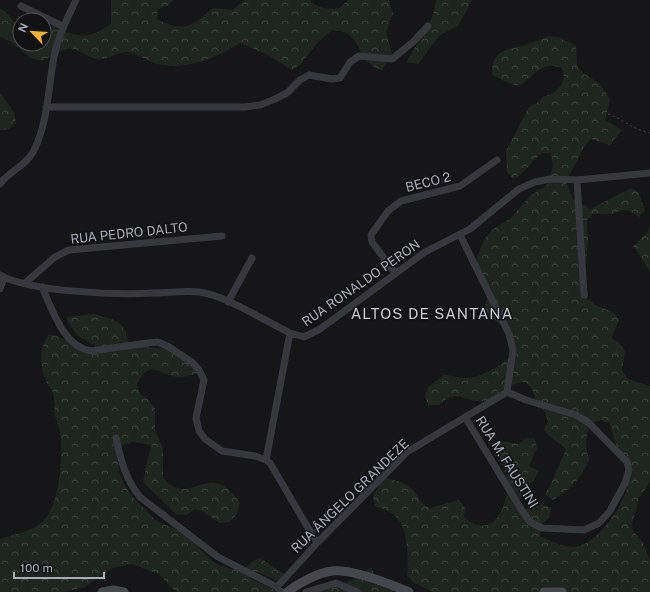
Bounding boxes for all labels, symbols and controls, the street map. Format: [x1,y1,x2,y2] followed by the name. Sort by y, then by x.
[12,12,52,52] north arrow
[16,21,30,34] text: N
[404,169,452,195] street label: BECO 2
[70,219,188,247] street label: RUA PEDRO DALTO
[299,237,423,329] street label: RUA RONALDO PERON
[351,305,513,322] district label: ALTOS DE SANTANA
[473,413,541,511] street label: RUA M. FAUSTINI
[288,436,412,556] street label: RUA ÂNGELO GRANDEZE
[14,554,104,580] scale bar
[20,561,53,575] text: 100 m

